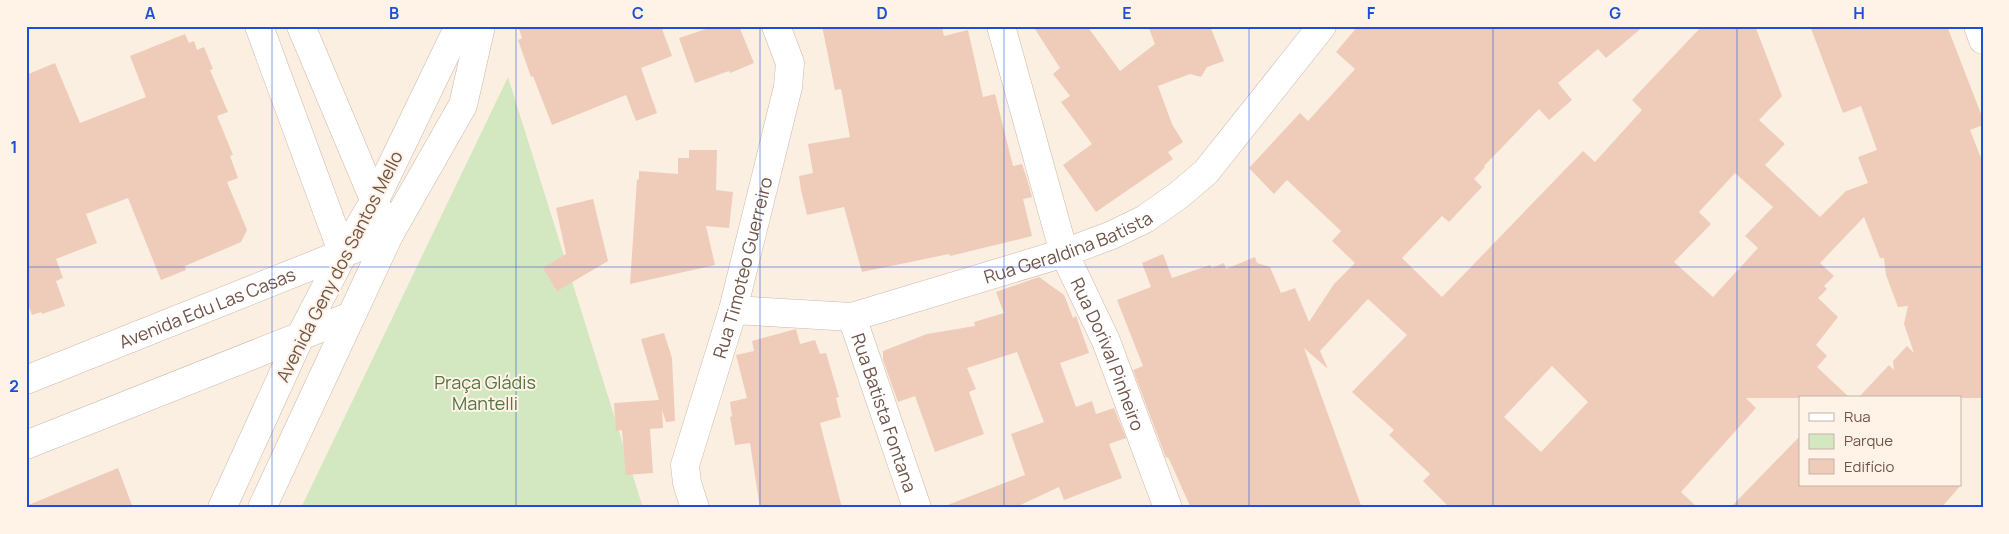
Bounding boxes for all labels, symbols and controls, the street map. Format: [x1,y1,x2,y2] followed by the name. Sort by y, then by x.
[145,2,156,24] text: A
[389,2,399,24] text: B
[632,2,644,24] text: C
[876,2,888,24] text: D
[1122,2,1132,24] text: E
[1367,2,1376,24] text: F
[1609,2,1621,24] text: G
[1853,2,1865,24] text: H
[10,136,18,158] text: 1
[270,146,408,386] street label: Avenida Geny dos Santos Mello
[707,174,777,361] street label: Rua Timoteo Guerreiro
[981,206,1157,289] street label: Rua Geraldina Batista
[115,262,299,354] street label: Avenida Edu Las Casas
[1065,274,1150,434] street label: Rua Dorival Pinheiro
[846,330,923,495] street label: Rua Batista Fontana
[434,370,536,415] park label: Praça Gládis Mantelli
[9,375,19,397] text: 2
[1799,396,1962,486] legend
[1844,406,1871,427] text: Rua
[1844,430,1893,451] text: Parque
[1844,456,1895,477] text: Edifício

